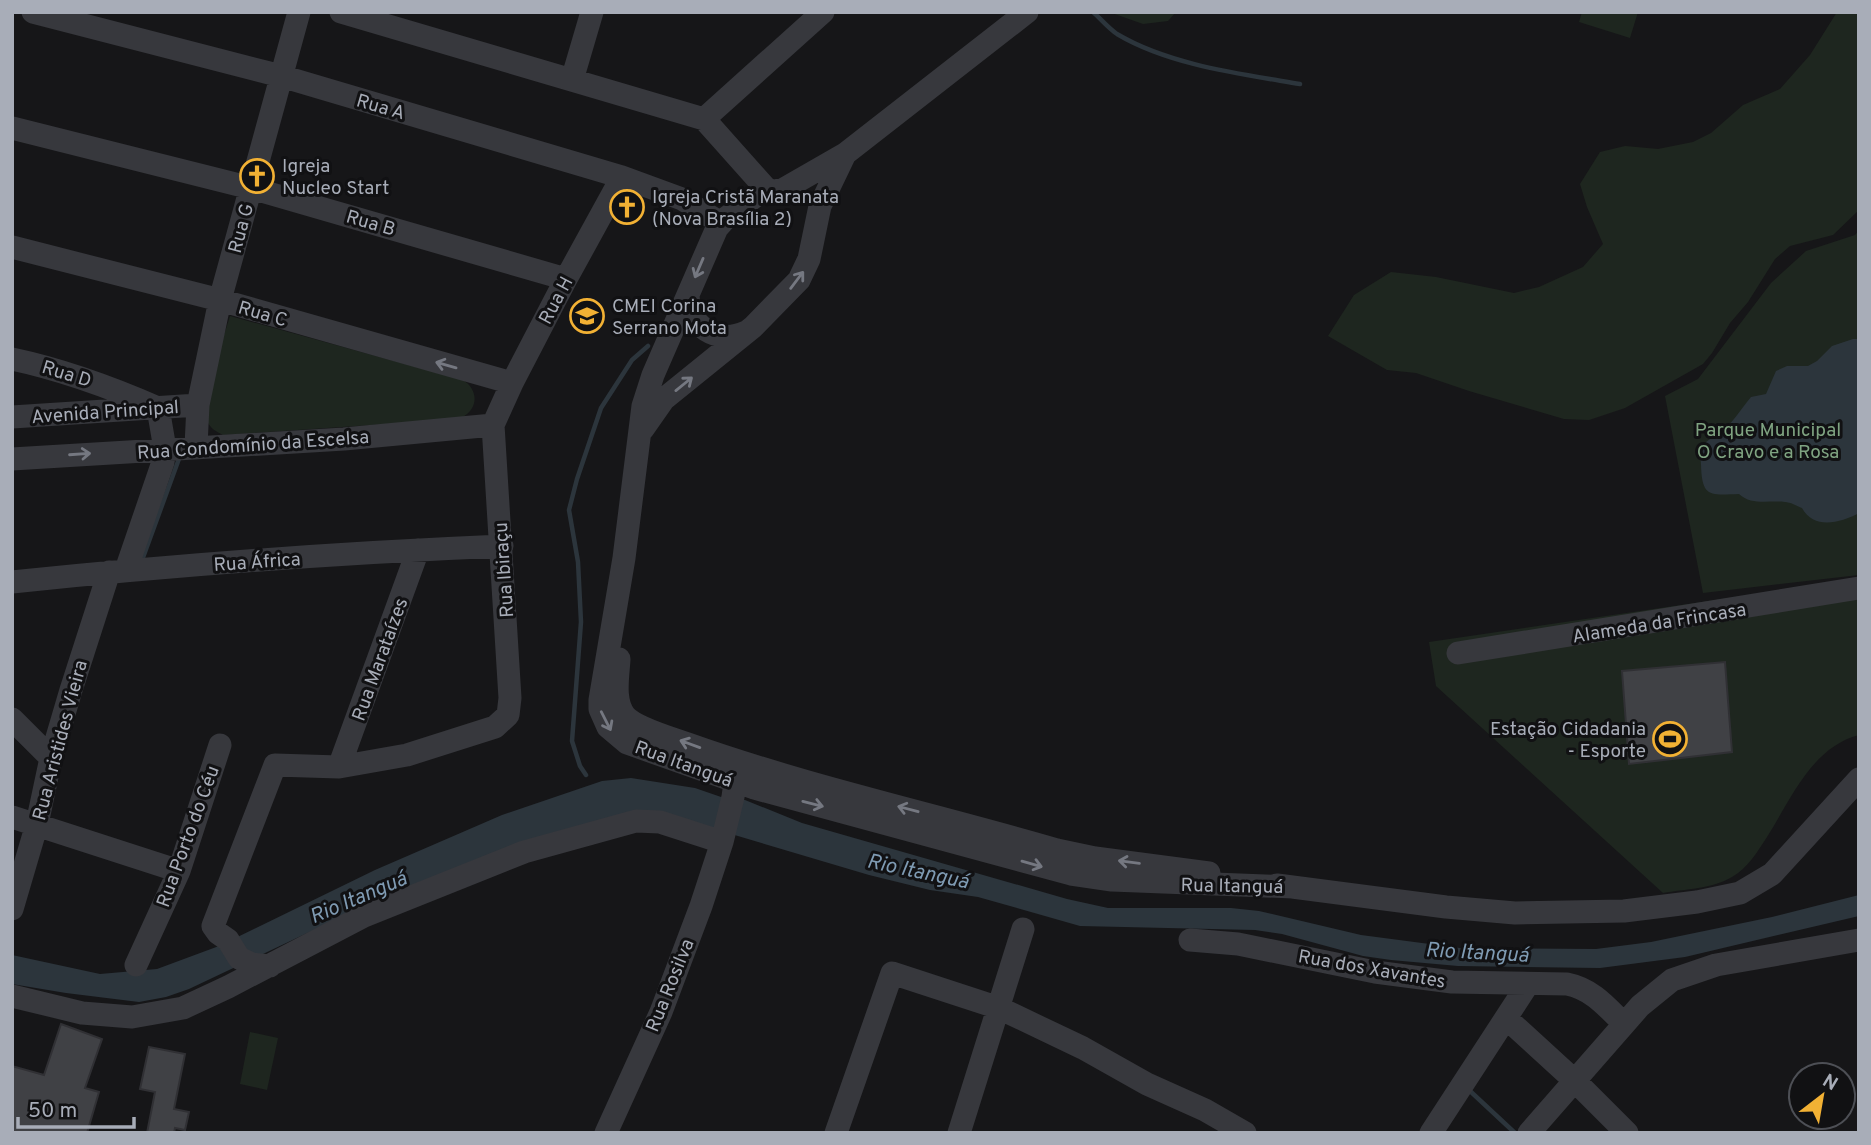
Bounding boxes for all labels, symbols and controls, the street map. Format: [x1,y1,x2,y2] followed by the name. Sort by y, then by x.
[353,90,408,126] street label: Rua A
[282,155,389,201] place label: Igreja Nucleo Start
[238,157,276,195] church icon: Igreja Nucleo Start
[652,186,839,232] place label: Igreja Cristã Maranata (Nova Brasília 2)
[608,188,646,226] church icon: Igreja Cristã Maranata (Nova Brasília 2)
[224,201,260,256] street label: Rua G
[343,205,398,242] street label: Rua B
[692,257,705,278] one-way arrow
[790,271,804,290] one-way arrow
[534,273,579,329] street label: Rua H
[612,295,727,341] place label: CMEI Corina Serrano Mota
[235,297,290,333] street label: Rua C
[568,297,606,335] school or university icon: CMEI Corina Serrano Mota
[39,356,94,394] street label: Rua D
[435,357,457,370] one-way arrow
[674,376,692,391] one-way arrow
[30,396,180,430] street label: Avenida Principal
[1695,419,1841,465] park label: Parque Municipal O Cravo e a Rosa
[136,426,370,466] street label: Rua Condomínio da Escelsa
[69,448,92,461] one-way arrow
[490,521,520,618] street label: Rua Ibiraçu
[213,547,302,578] street label: Rua África
[347,595,414,725] street label: Rua Marataízes
[1571,598,1748,650] street label: Alameda da Frincasa
[28,658,94,823] street label: Rua Aristides Vieira
[599,710,613,731] one-way arrow
[1490,718,1646,764] place label: Estação Cidadania - Esporte
[1651,720,1689,758] sports icon: Estação Cidadania - Esporte
[631,736,736,794] street label: Rua Itanguá
[679,737,701,750] one-way arrow
[152,763,226,911] street label: Rua Porto do Céu
[801,798,824,811] one-way arrow
[897,802,920,815] one-way arrow
[864,849,973,897] water label: Rio Itanguá
[1118,856,1140,869] one-way arrow
[1021,858,1043,871] one-way arrow
[306,865,413,931] water label: Rio Itanguá
[1180,874,1283,900] street label: Rua Itanguá
[641,936,700,1036] street label: Rua Rosilva
[1425,937,1531,970] water label: Rio Itanguá
[1296,945,1447,995] street label: Rua dos Xavantes
[1787,1061,1857,1131] north arrow
[1818,1069,1842,1097] text: N
[18,1086,133,1130] scale bar
[28,1098,77,1125] text: 50 m

